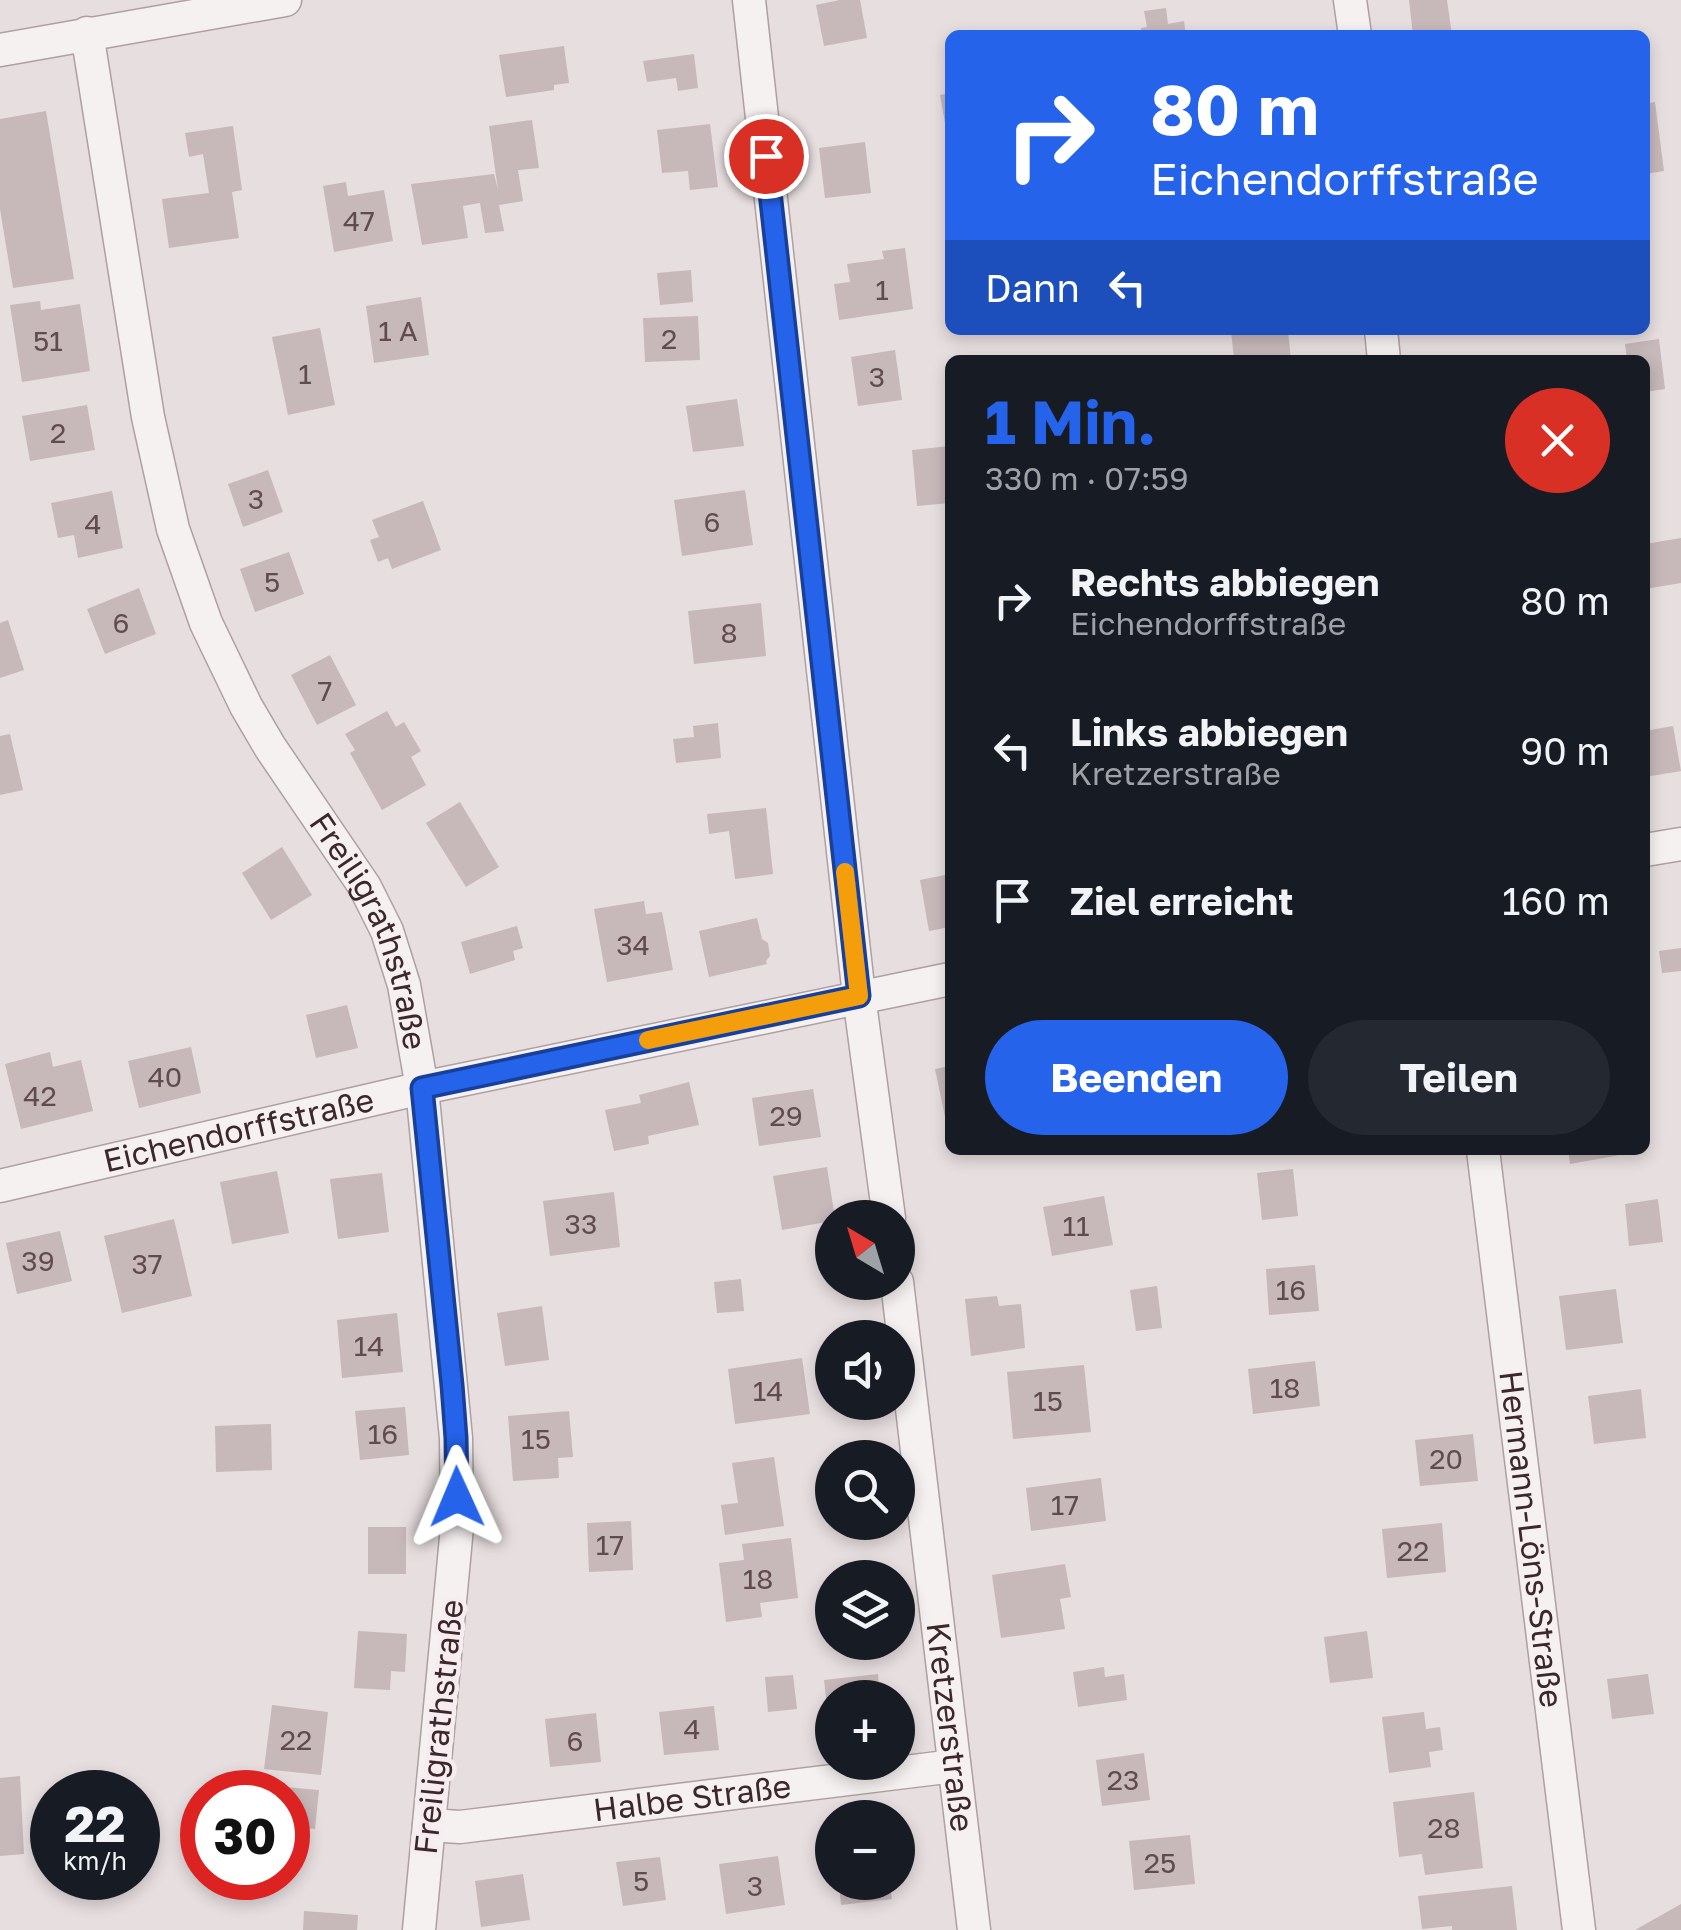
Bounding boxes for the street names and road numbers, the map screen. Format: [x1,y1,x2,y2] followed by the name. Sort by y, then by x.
[302,805,435,1053] street label: Freiligrathstraße
[100,1080,377,1179] street label: Eichendorffstraße
[1492,1368,1571,1710] street label: Hermann-Löns-Straße
[406,1597,470,1856] street label: Freiligrathstraße
[920,1620,982,1834] street label: Kretzerstraße
[591,1766,793,1828] street label: Halbe Straße

